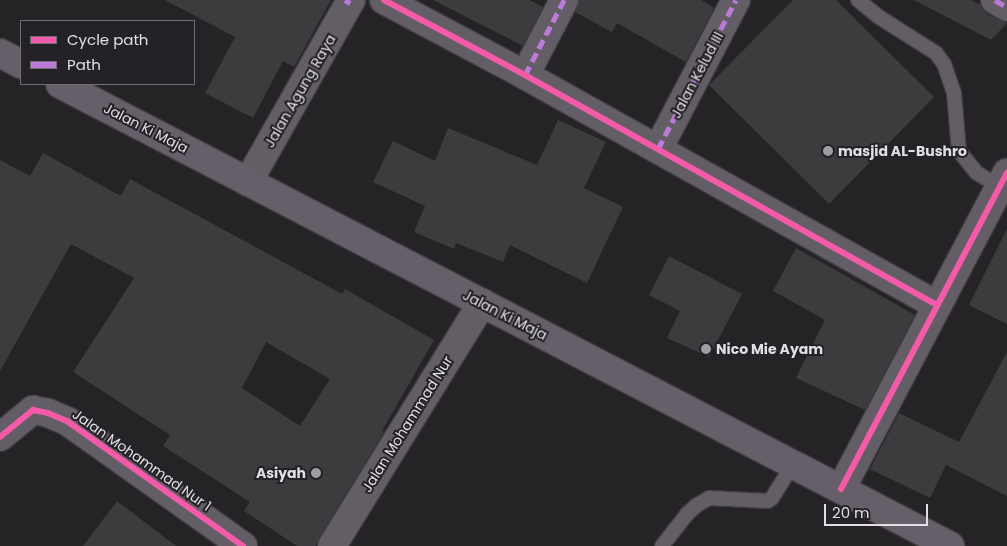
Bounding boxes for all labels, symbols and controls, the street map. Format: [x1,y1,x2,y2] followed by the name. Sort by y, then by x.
[20,20,195,85] legend
[67,29,148,50] text: Cycle path
[667,29,727,121] street label: Jalan Kelud III
[261,31,339,151] street label: Jalan Agung Raya
[67,54,101,75] text: Path
[101,100,191,156] street label: Jalan Ki Maja
[838,143,967,159] place label: masjid AL-Bushro
[822,145,834,157] marker: masjid AL-Bushro
[460,287,550,343] street label: Jalan Ki Maja
[716,341,823,357] place label: Nico Mie Ayam
[700,343,712,355] marker: Nico Mie Ayam
[358,353,456,495] street label: Jalan Mohammad Nur
[69,406,215,514] street label: Jalan Mohammad Nur 1
[256,465,306,481] place label: Asiyah
[310,467,322,479] marker: Asiyah
[827,494,931,526] scale bar
[832,502,870,523] text: 20 m

